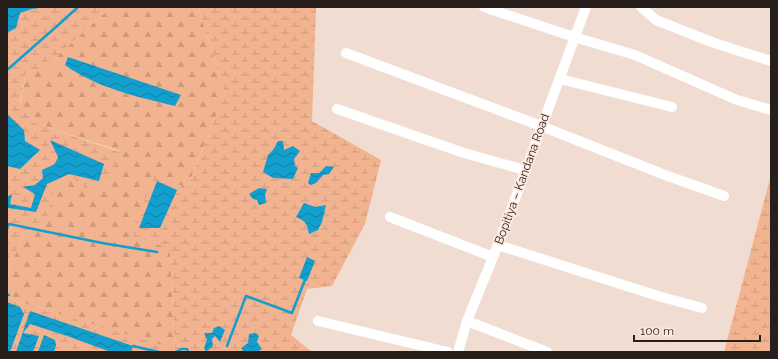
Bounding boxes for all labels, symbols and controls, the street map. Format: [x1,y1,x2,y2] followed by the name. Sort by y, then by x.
[492,112,552,246] street label: Bopitiya – Kandana Road
[634,317,760,343] scale bar
[640,324,674,338] text: 100 m

